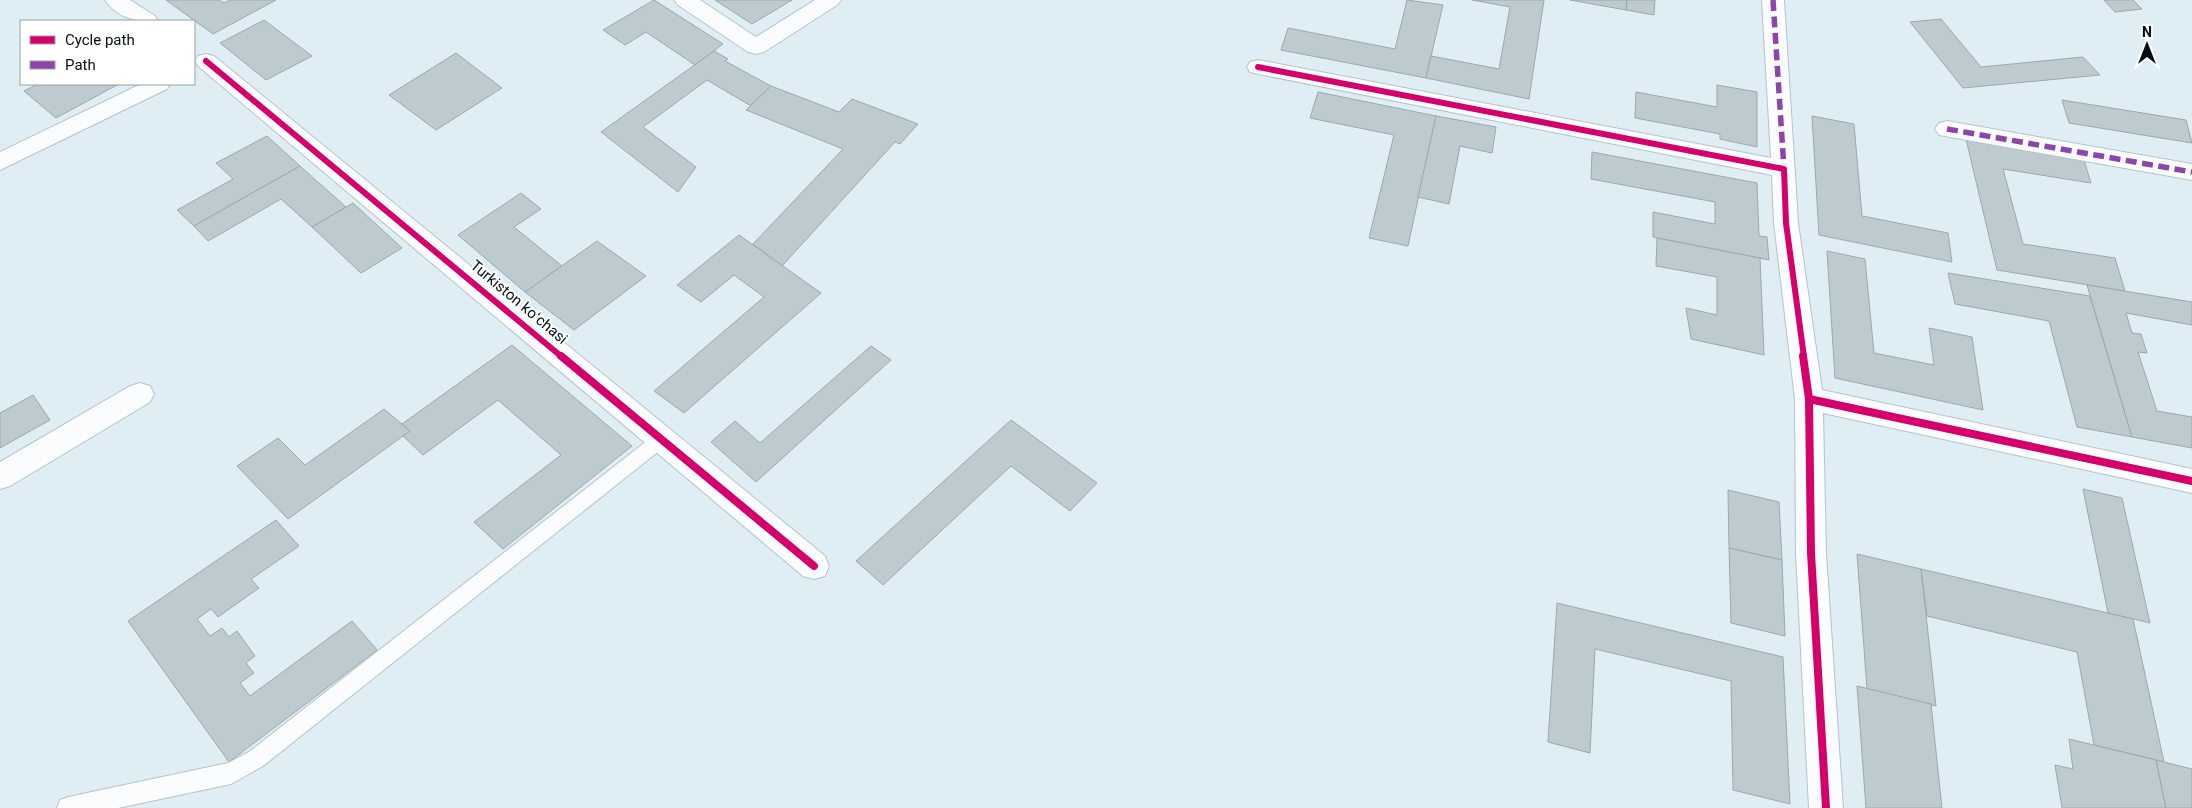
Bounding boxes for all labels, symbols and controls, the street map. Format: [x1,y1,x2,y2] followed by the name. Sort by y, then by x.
[20,20,195,85] legend
[2122,20,2172,70] north arrow
[2142,24,2152,40] text: N
[65,31,135,49] text: Cycle path
[65,56,96,74] text: Path
[467,256,571,348] street label: Turkiston koʻchasi

